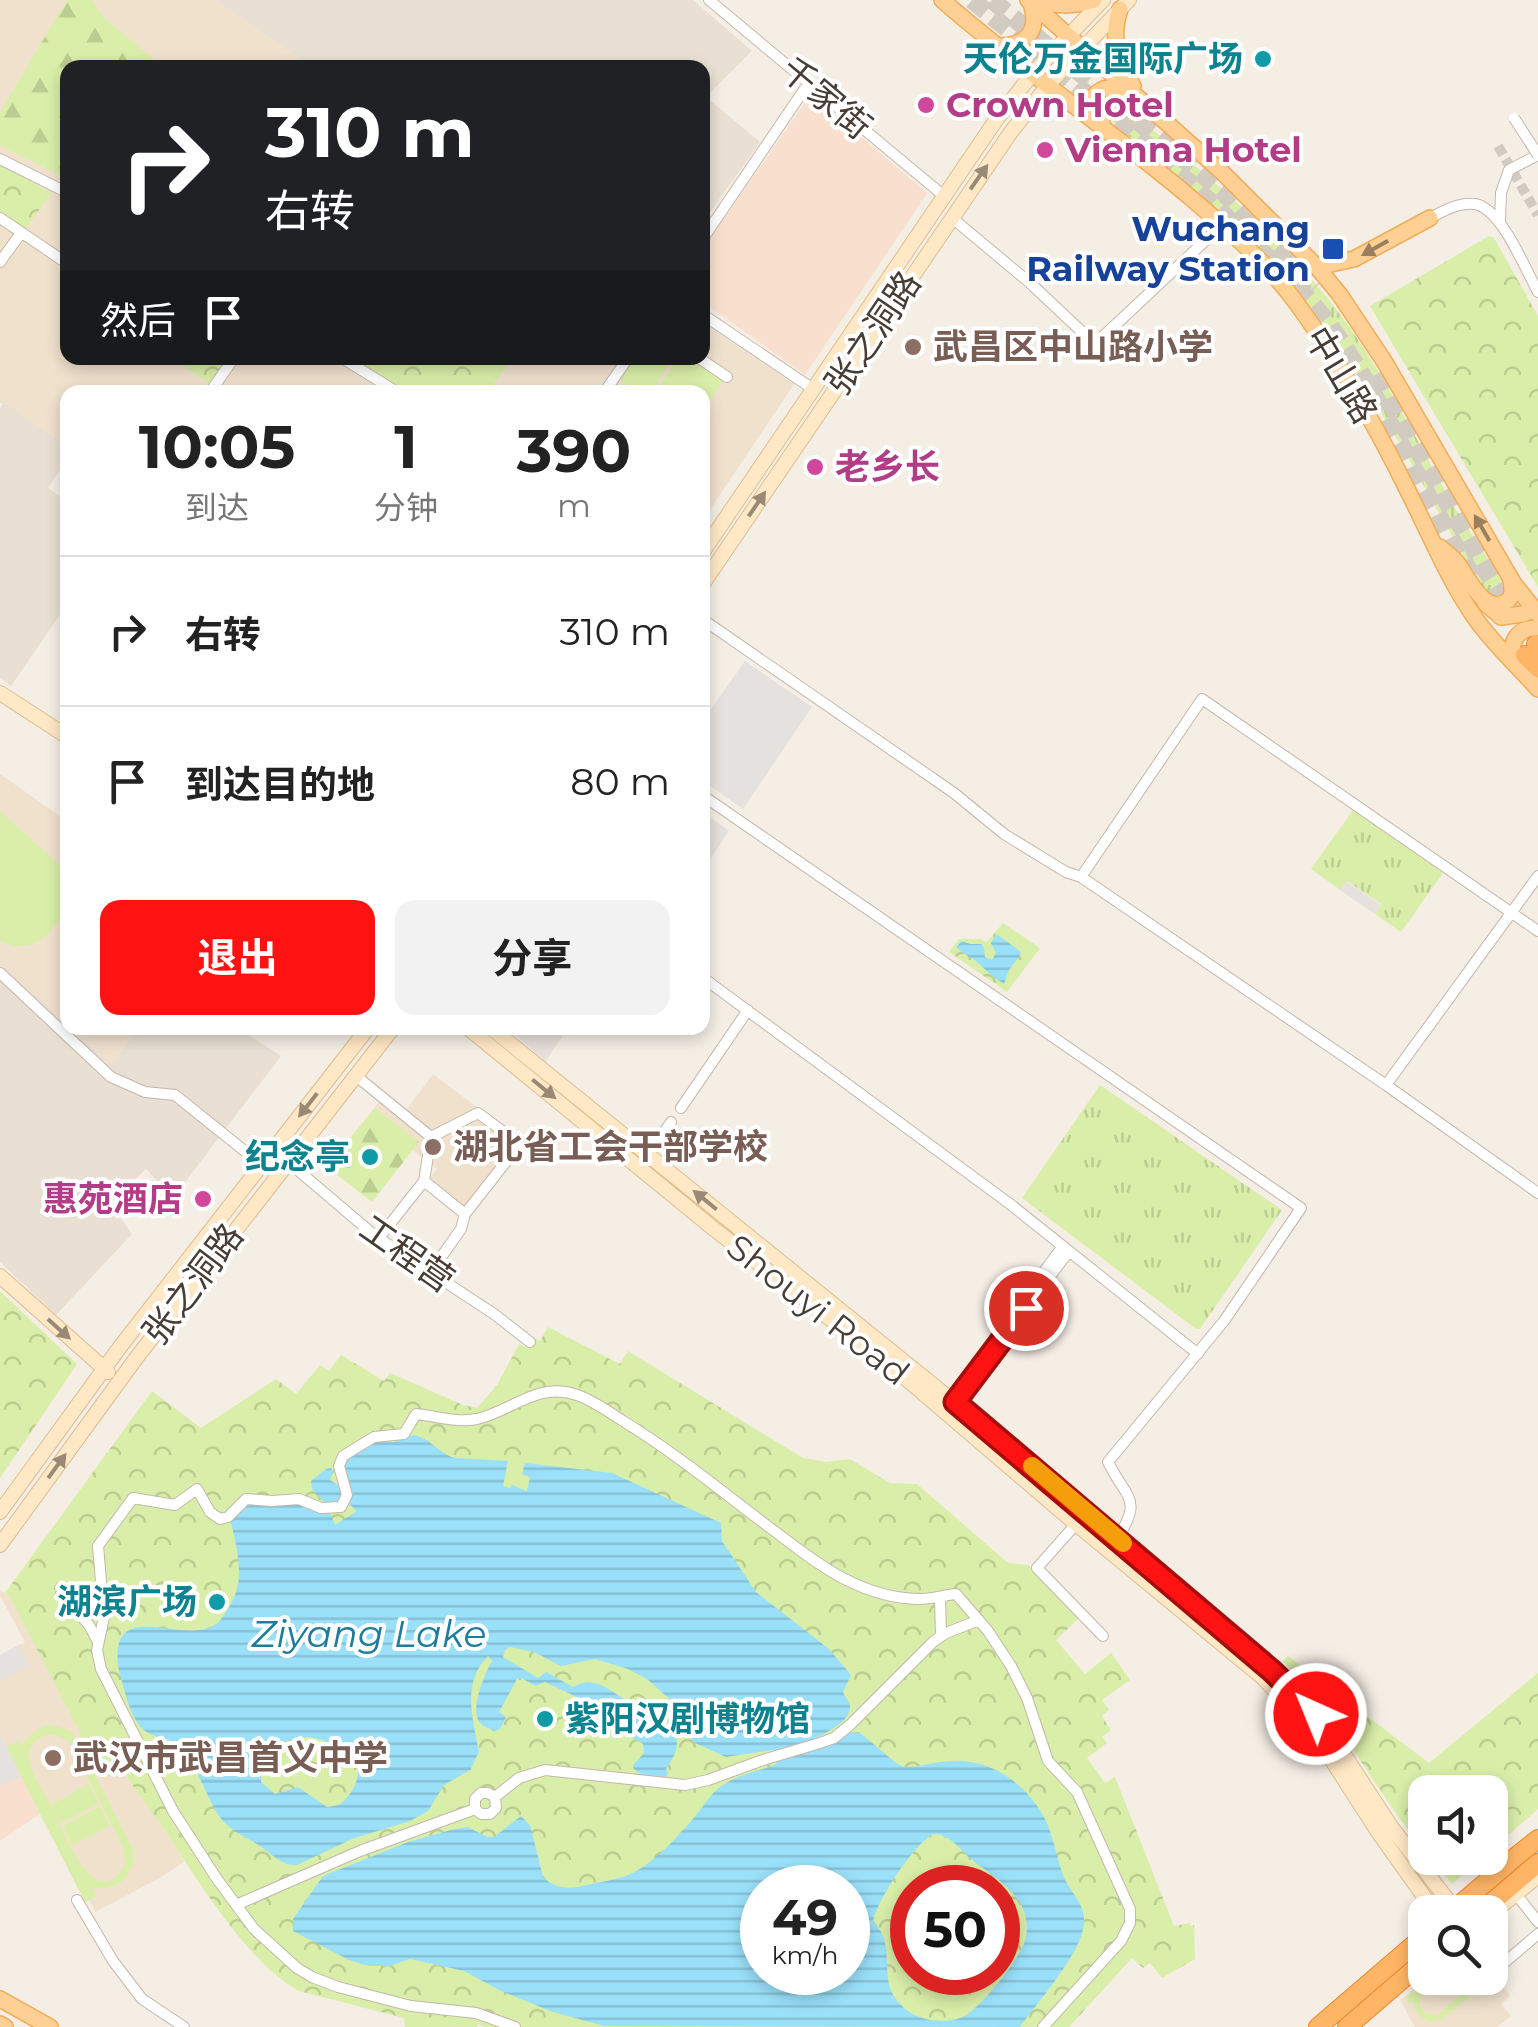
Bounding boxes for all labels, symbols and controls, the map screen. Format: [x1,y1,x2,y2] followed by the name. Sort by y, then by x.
[963,37,1243,80] place label: 天伦万金国际广场
[772,47,880,148] street label: 千家街
[1252,48,1274,70] marker: 天伦万金国际广场
[946,83,1174,126] place label: Crown Hotel
[265,89,475,175] text: 310 m
[915,94,937,116] marker: Crown Hotel
[100,100,230,230] icon: right
[1064,128,1302,171] place label: Vienna Hotel
[1034,139,1056,161] marker: Vienna Hotel
[969,164,988,190] one-way arrow
[265,183,355,238] text: 右转
[1026,207,1310,290] place label: Wuchang Railway Station
[1320,236,1346,262] marker: Wuchang Railway Station
[1361,239,1390,256] one-way arrow
[816,263,930,403] street label: 张之洞路
[196,290,251,345] icon: arrive
[100,297,176,344] text: 然后
[1296,319,1387,431] street label: 中山路
[933,325,1213,368] place label: 武昌区中山路小学
[902,336,924,358] marker: 武昌区中山路小学
[139,410,295,483] text: 10:05
[394,410,418,483] text: 1
[517,414,631,487] text: 390
[835,445,940,488] place label: 老乡长
[804,456,826,478] marker: 老乡长
[557,486,591,525] text: m
[185,488,249,527] text: 到达
[374,488,438,527] text: 分钟
[747,490,766,517] one-way arrow
[1473,514,1491,542] one-way arrow
[100,604,155,659] icon: right
[559,608,670,655] text: 310 m
[185,611,261,658] text: 右转
[100,754,155,809] icon: arrive
[570,758,670,805] text: 80 m
[185,761,375,808] text: 到达目的地
[100,900,375,1015] button: 退出
[395,900,670,1015] button: 分享
[531,1078,556,1099] one-way arrow
[298,1092,319,1117] one-way arrow
[453,1125,768,1168] place label: 湖北省工会干部学校
[245,1135,350,1178] place label: 纪念亭
[422,1136,444,1158] marker: 湖北省工会干部学校
[359,1146,381,1168] marker: 纪念亭
[43,1177,183,1220] place label: 惠苑酒店
[192,1188,214,1210] marker: 惠苑酒店
[692,1190,718,1211] one-way arrow
[352,1206,463,1301] street label: 工程营
[133,1215,252,1353] street label: 张之洞路
[719,1225,918,1394] street label: Shouyi Road
[984,1266,1069,1351] pin
[999,1281,1054,1336] icon: arrive
[46,1318,71,1340] one-way arrow
[47,1453,66,1479] one-way arrow
[57,1580,197,1623] place label: 湖滨广场
[206,1591,228,1613] marker: 湖滨广场
[251,1610,486,1657] water label: Ziyang Lake
[1264,1662,1368,1766] position arrow
[565,1697,810,1740] place label: 紫阳汉剧博物馆
[534,1708,556,1730] marker: 紫阳汉剧博物馆
[73,1736,388,1779] place label: 武汉市武昌首义中学
[42,1747,64,1769] marker: 武汉市武昌首义中学
[1408,1775,1508,1995] map controls
[1408,1775,1508,1875] button: sound
[890,1865,1020,1995] speed limit sign: 50
[772,1887,838,1948] text: 49
[1408,1895,1508,1995] button: search
[772,1940,838,1970] text: km/h

